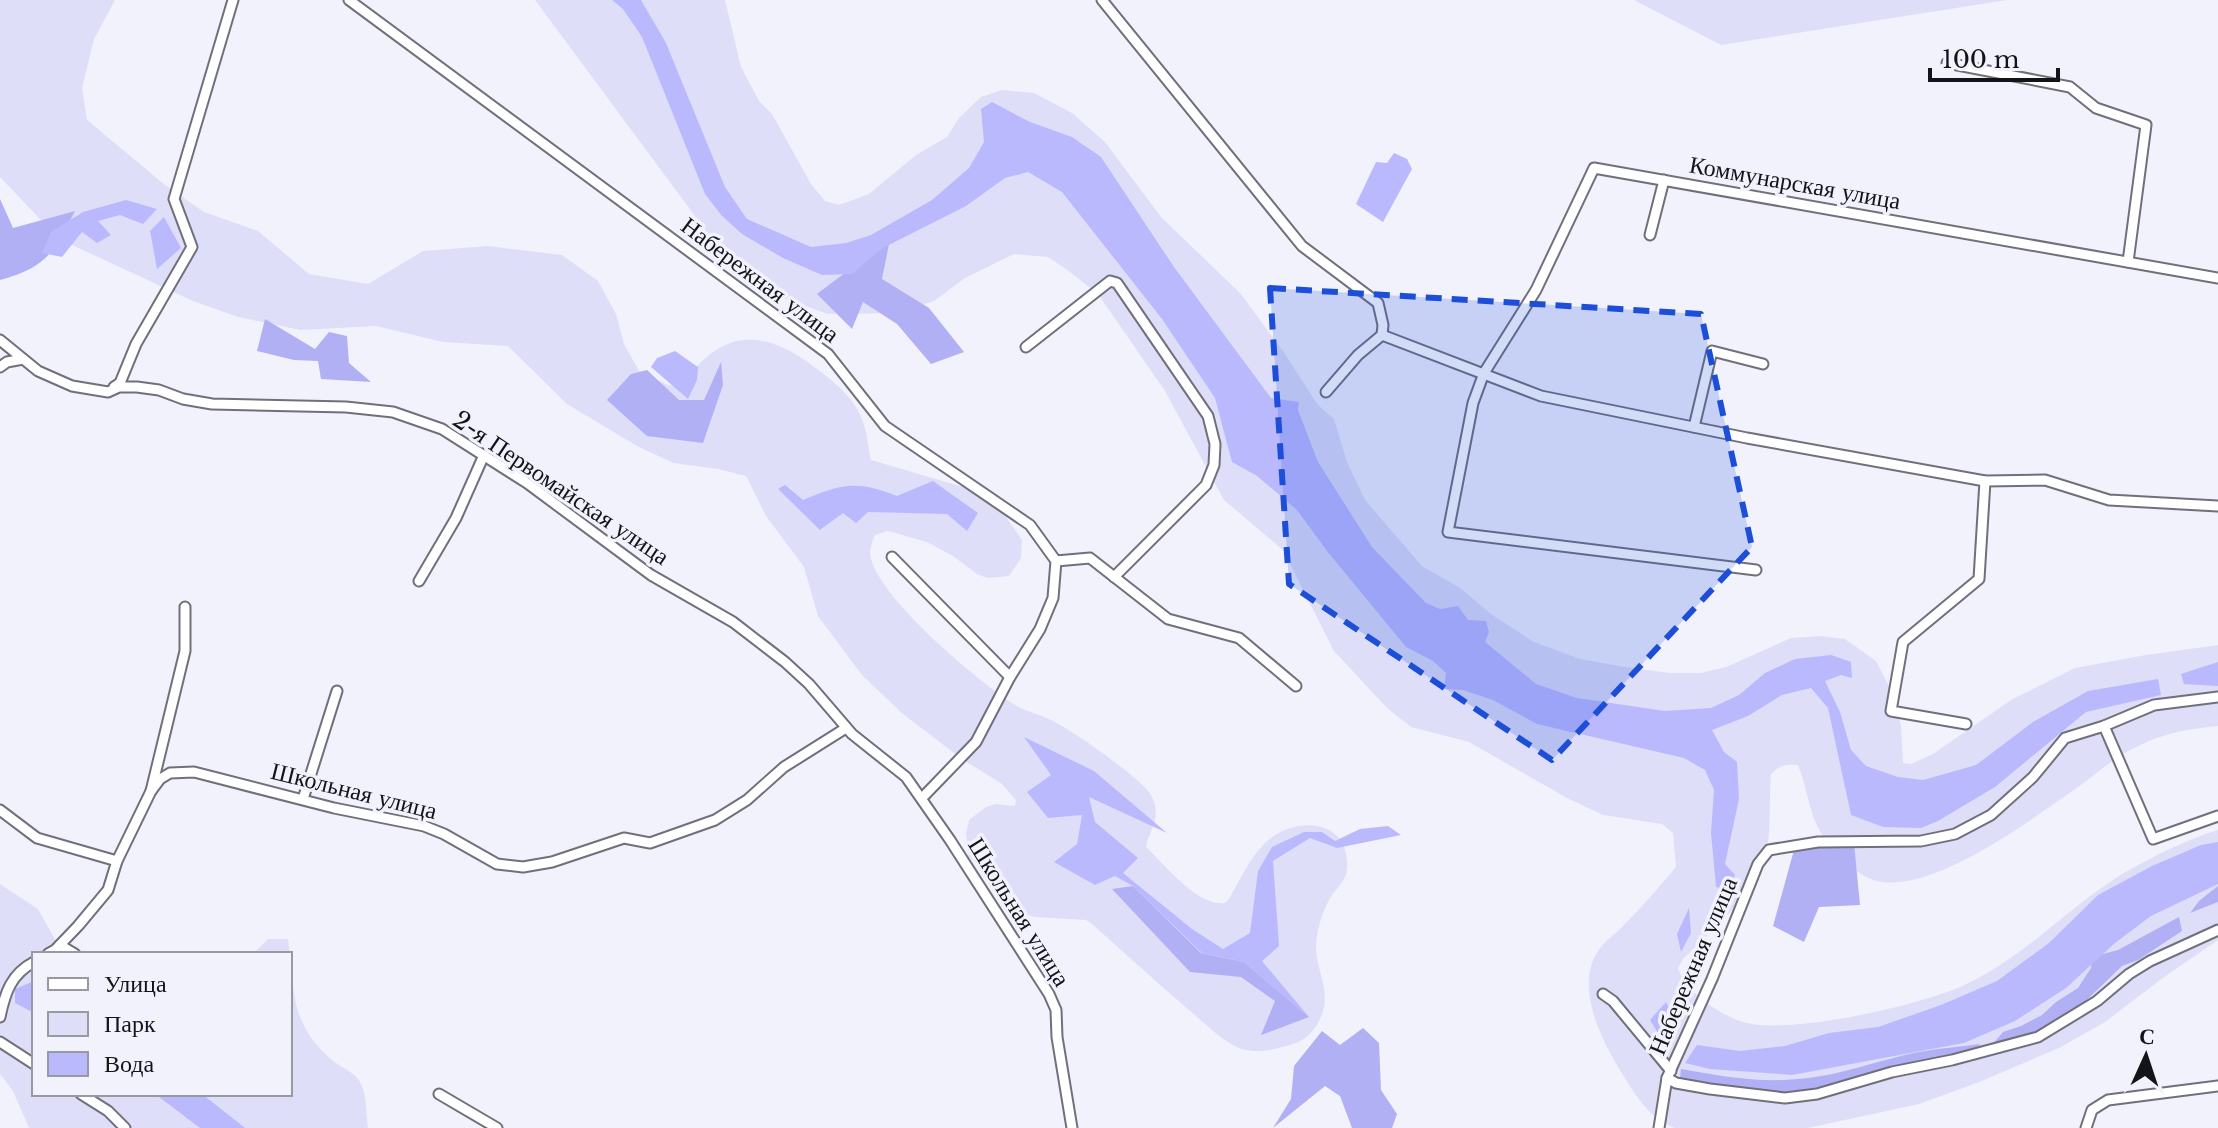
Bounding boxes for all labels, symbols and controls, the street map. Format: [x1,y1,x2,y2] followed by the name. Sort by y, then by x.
[1930,32,2058,82] scale bar
[1942,45,2020,74] text: 100 m
[1687,150,1903,215] street label: Коммунарская улица
[676,211,845,349] street label: Набережная улица
[448,404,675,571] street label: 2-я Первомайская улица
[268,756,440,825] street label: Школьная улица
[962,832,1077,992] street label: Школьная улица
[1642,872,1743,1059] street label: Набережная улица
[32,952,292,1096] legend
[104,969,167,998] text: Улица
[104,1009,156,1038] text: Парк
[2106,1016,2186,1096] north arrow
[2138,1023,2156,1050] text: С
[104,1049,155,1078] text: Вода

